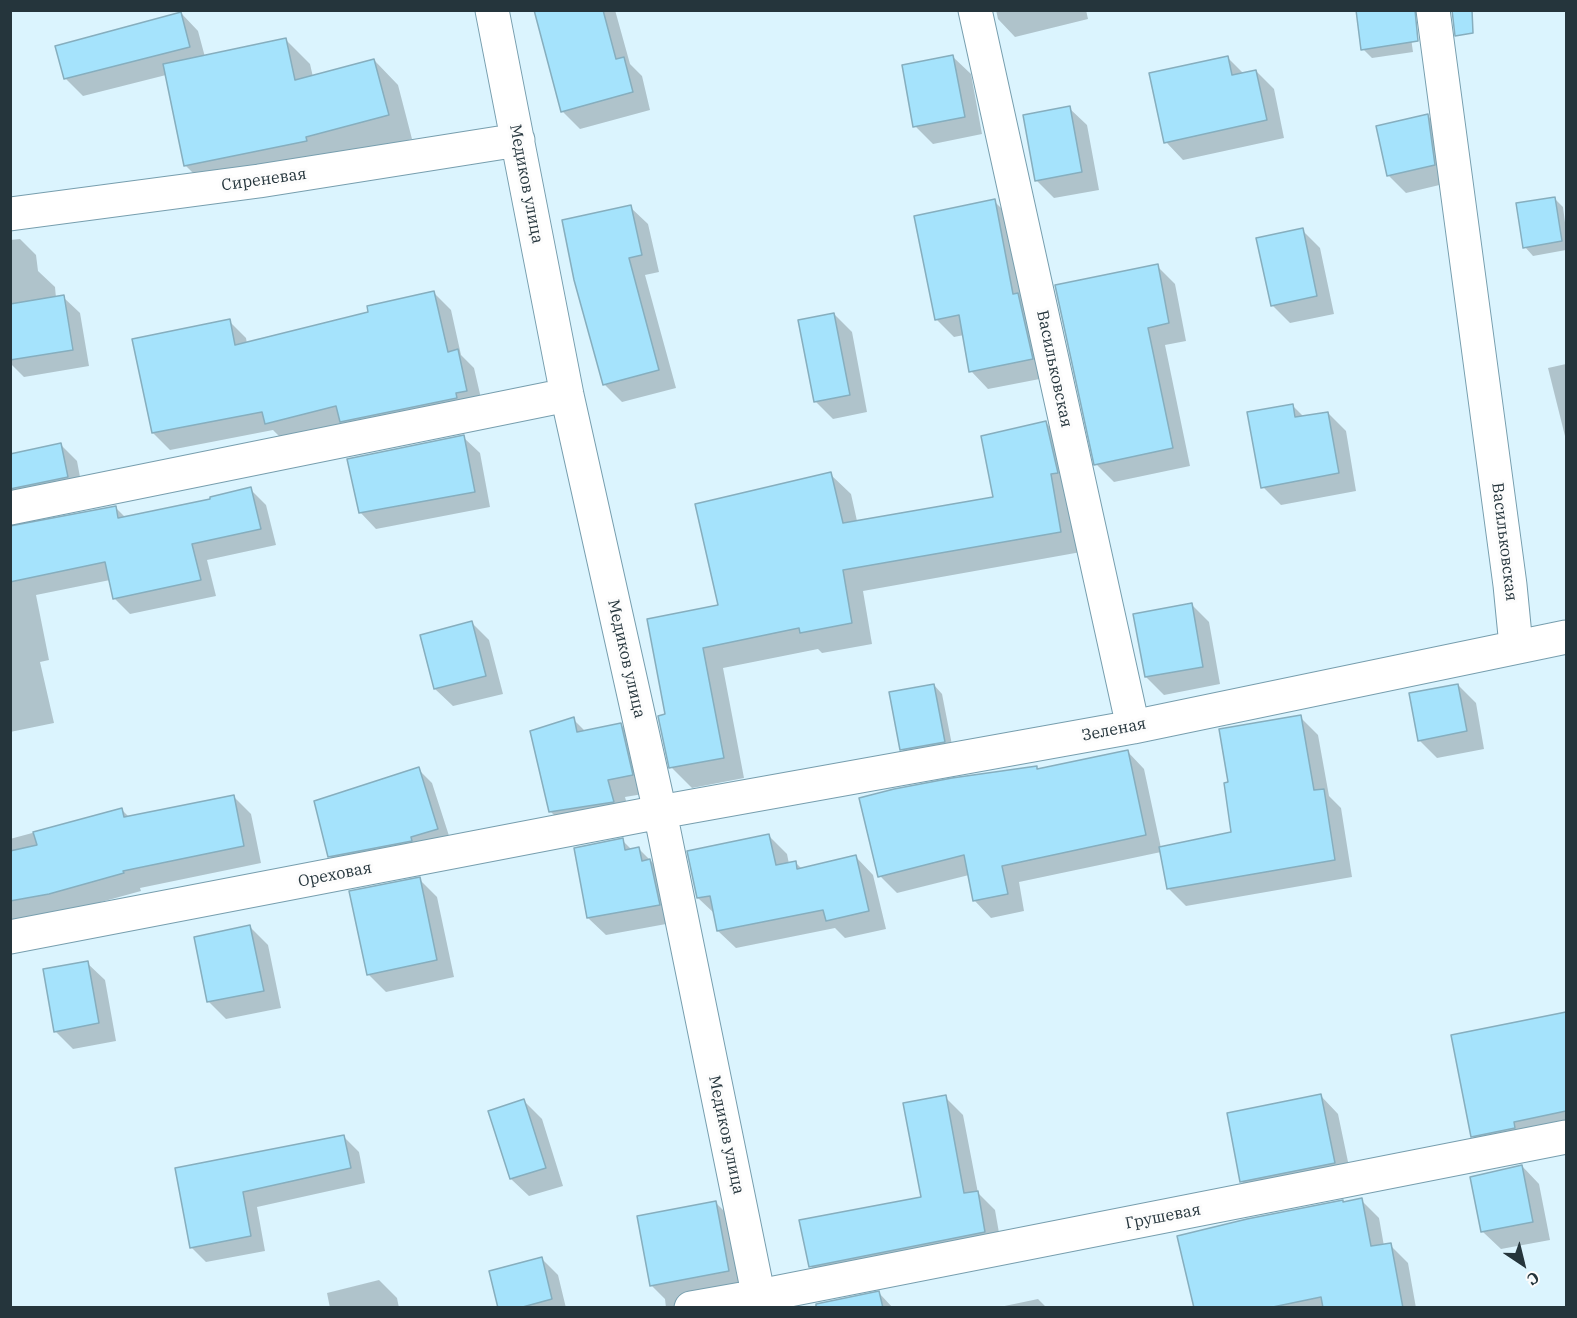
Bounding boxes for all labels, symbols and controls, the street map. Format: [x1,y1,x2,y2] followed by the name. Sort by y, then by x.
[505,123,547,245] street label: Медиков улица
[220,165,308,195] street label: Сиреневая
[1032,309,1076,429] street label: Васильковская
[1487,482,1521,602] street label: Васильковская
[603,598,649,720] street label: Медиков улица
[1080,714,1148,746] street label: Зеленая
[297,858,373,892] street label: Ореховая
[704,1074,748,1196] street label: Медиков улица
[1124,1200,1202,1234] street label: Грушевая
[1493,1234,1553,1294] north arrow
[1523,1267,1543,1290] text: С

